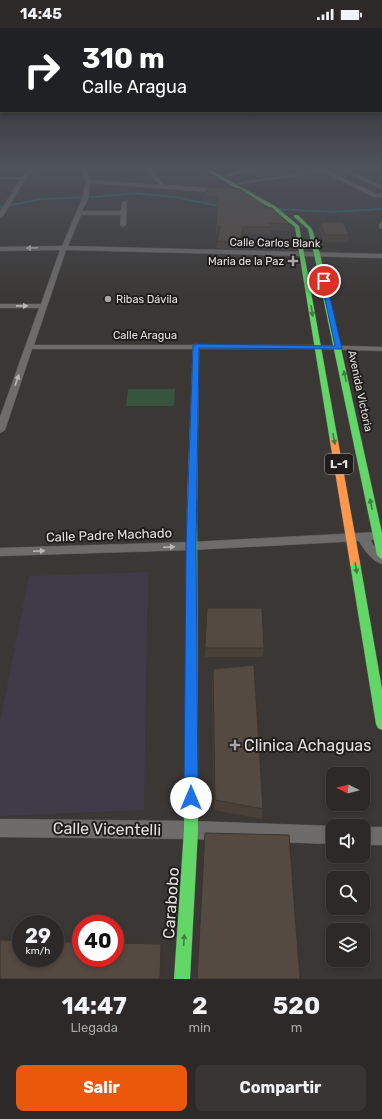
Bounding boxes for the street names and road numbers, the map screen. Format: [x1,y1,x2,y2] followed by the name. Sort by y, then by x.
[229,236,321,250] street label: Calle Carlos Blank
[113,329,177,342] street label: Calle Aragua
[345,349,375,433] street label: Avenida Victoria
[325,454,353,474] road number: L-1
[46,525,172,545] street label: Calle Padre Machado
[53,819,161,839] street label: Calle Vicentelli
[159,867,183,939] street label: Carabobo

